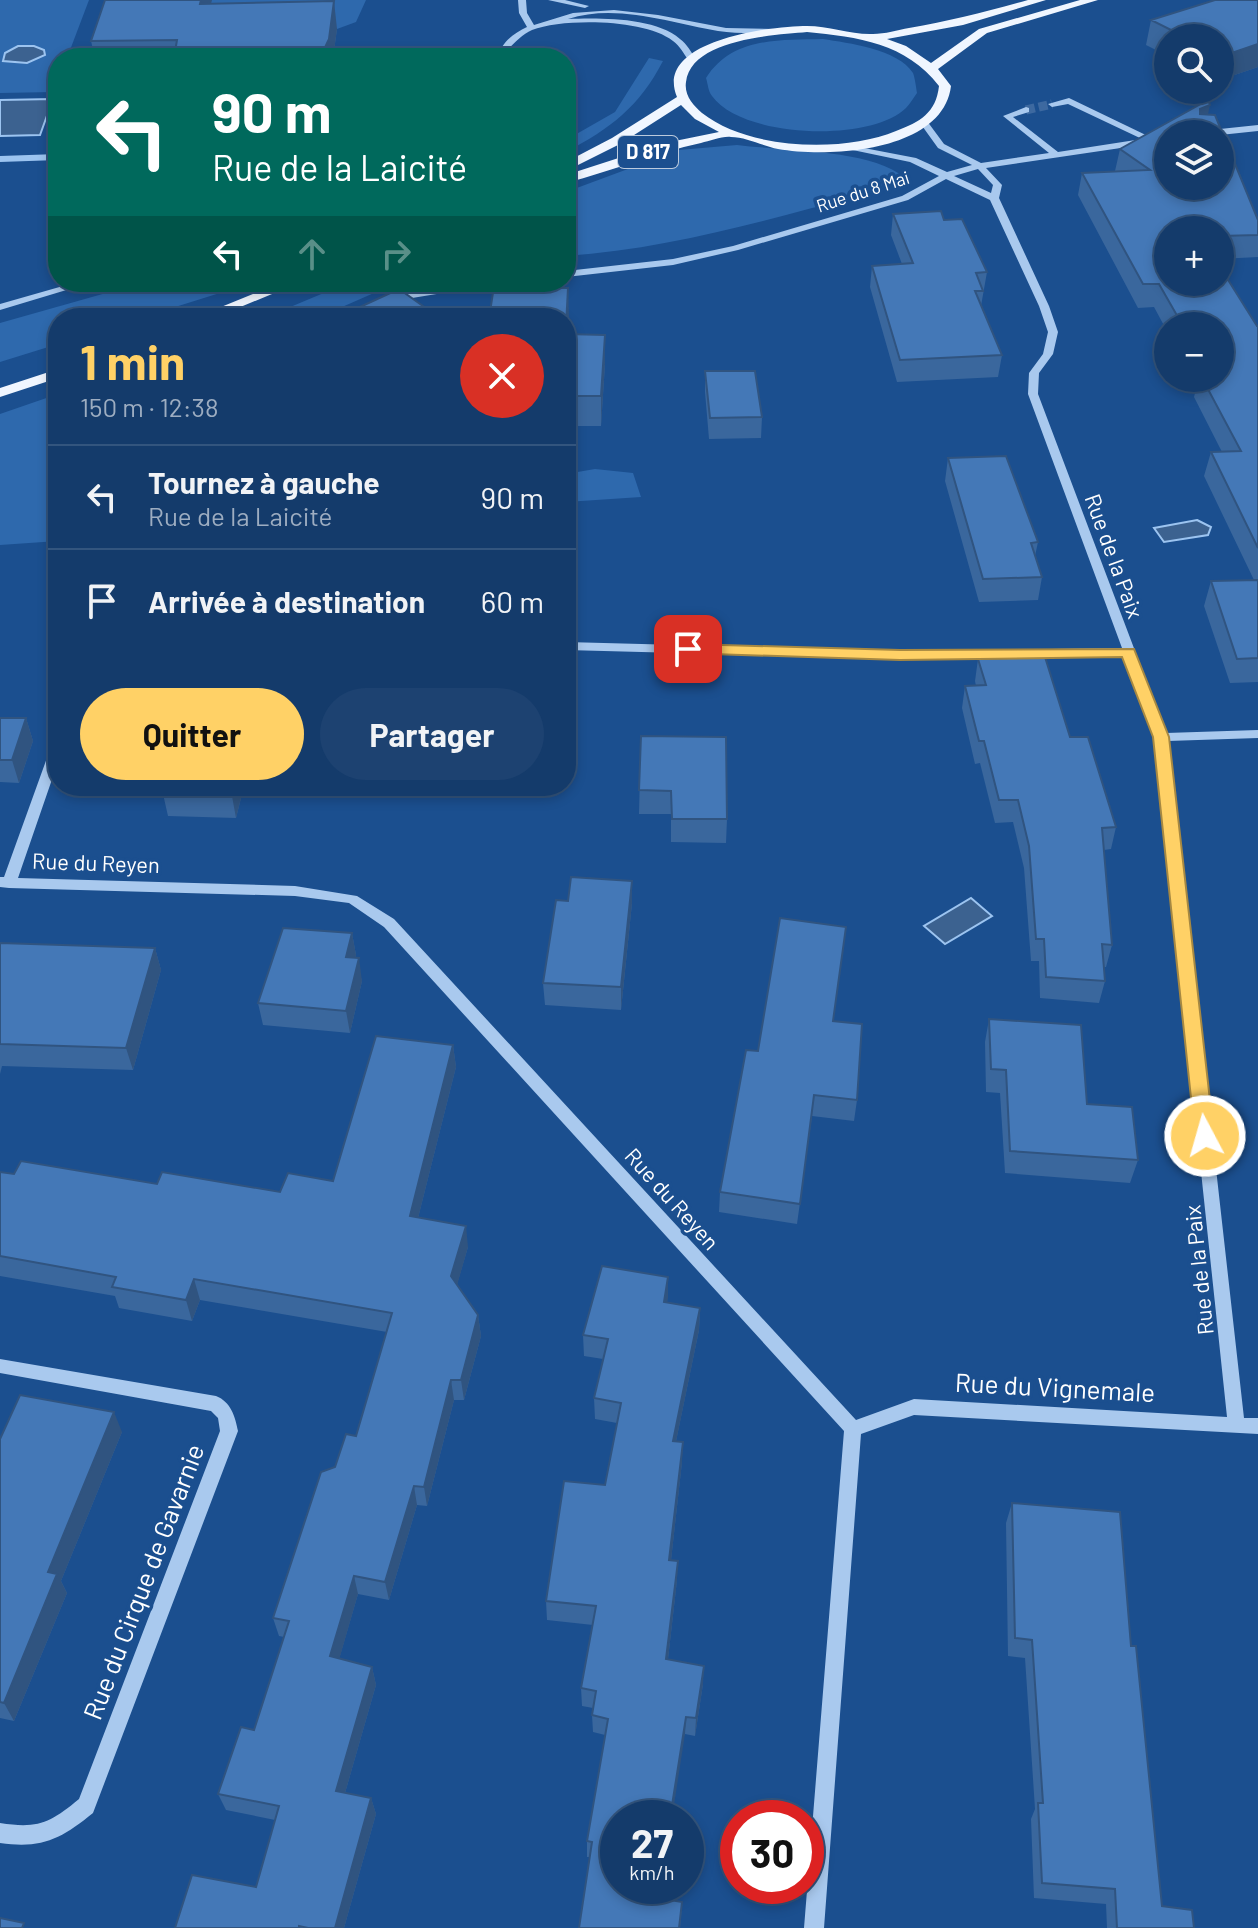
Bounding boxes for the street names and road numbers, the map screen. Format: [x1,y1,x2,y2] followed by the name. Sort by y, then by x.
[618,136,678,168] road number: D 817
[813,166,912,216] street label: Rue du 8 Mai
[1080,490,1149,621] street label: Rue de la Paix
[32,847,160,877] street label: Rue du Reyen
[620,1142,725,1255] street label: Rue du Reyen
[1178,1204,1218,1336] street label: Rue de la Paix
[954,1366,1156,1407] street label: Rue du Vignemale
[76,1439,210,1724] street label: Rue du Cirque de Gavarnie

